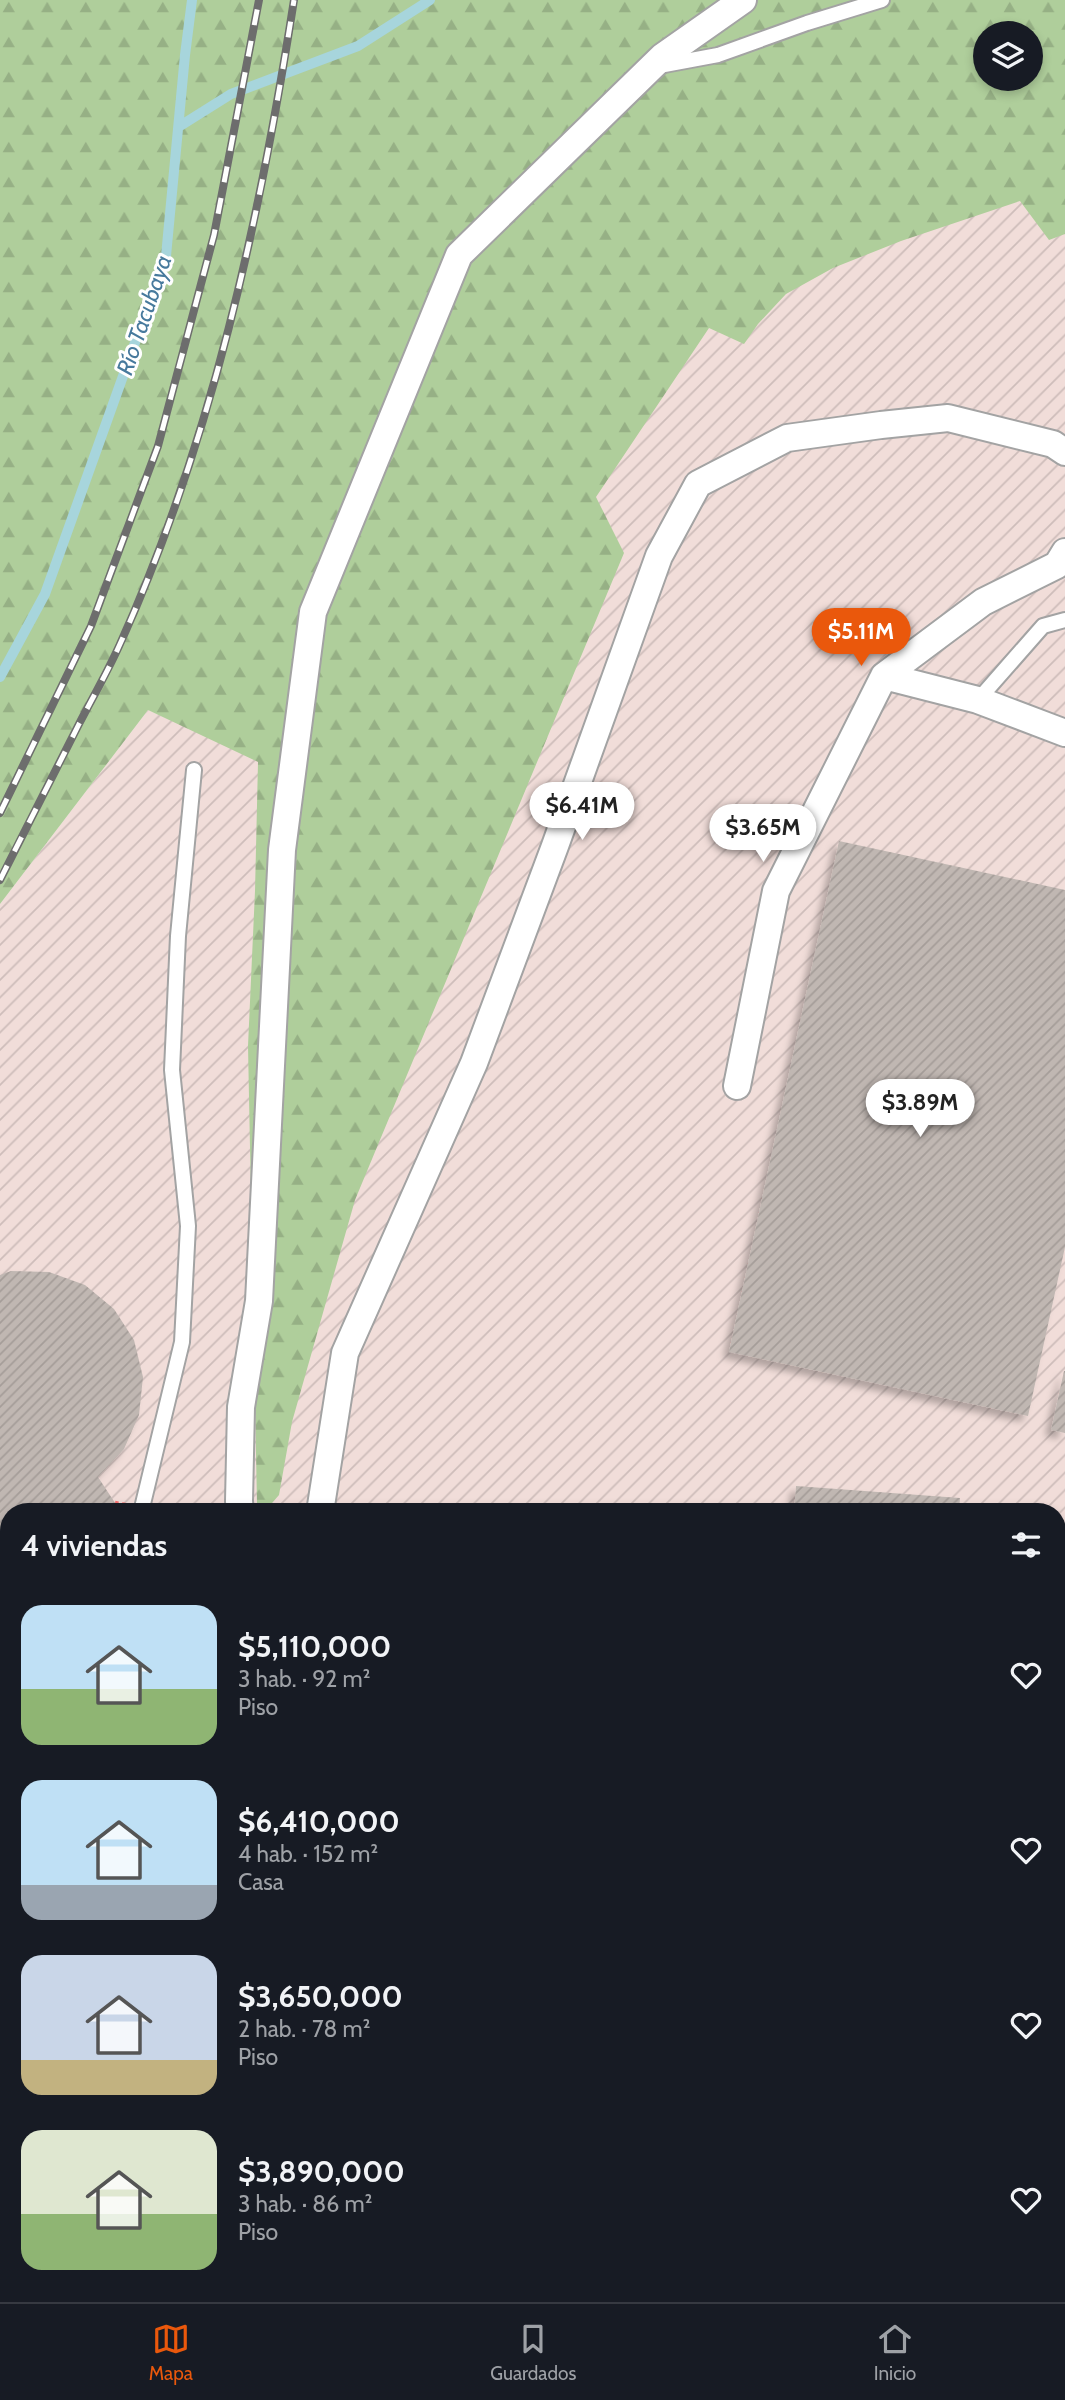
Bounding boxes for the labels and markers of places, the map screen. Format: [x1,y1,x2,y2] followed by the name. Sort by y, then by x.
[804,608,918,668] pin: $5.11M
[525,782,639,842] pin: $6.41M
[706,804,820,864] pin: $3.65M
[863,1080,977,1139] pin: $3.89M

